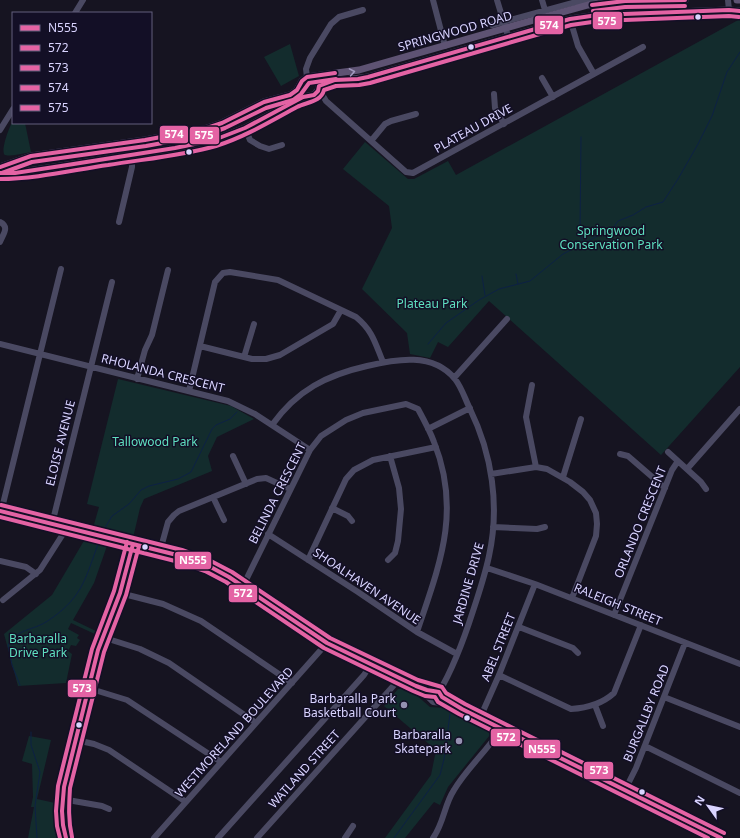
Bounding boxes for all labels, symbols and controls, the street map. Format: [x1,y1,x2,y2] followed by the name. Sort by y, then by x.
[396,7,514,55] street label: SPRINGWOOD ROAD
[592,11,623,30] line badge: 575
[12,12,152,124] legend
[693,12,703,22] unlabelled marker
[598,13,616,28] text: 575
[534,15,564,35] line badge: 574
[540,17,559,32] text: 574
[48,19,78,36] text: N555
[48,39,69,56] text: 572
[466,42,476,52] unlabelled marker
[48,59,69,76] text: 573
[349,68,355,76] one-way arrow
[48,79,69,96] text: 574
[48,99,69,116] text: 575
[431,99,515,157] street label: PLATEAU DRIVE
[159,125,189,144] line badge: 574
[165,126,184,141] text: 574
[189,126,220,145] line badge: 575
[195,127,213,142] text: 575
[184,147,194,157] unlabelled marker
[559,222,663,253] park label: Springwood Conservation Park
[397,295,468,312] park label: Plateau Park
[100,349,227,397] street label: RHOLANDA CRESCENT
[41,398,79,488] street label: ELOISE AVENUE
[112,433,198,450] park label: Tallowood Park
[244,439,310,547] street label: BELINDA CRESCENT
[610,463,670,581] street label: ORLANDO CRESCENT
[448,540,488,627] street label: JARDINE DRIVE
[140,542,150,552] unlabelled marker
[310,544,424,628] street label: SHOALHAVEN AVENUE
[174,551,212,570] line badge: N555
[179,552,207,567] text: N555
[571,579,665,630] street label: RALEIGH STREET
[228,584,258,603] line badge: 572
[234,585,252,600] text: 572
[477,610,520,684] street label: ABEL STREET
[9,630,68,661] park label: Barbaralla Drive Park
[619,662,673,764] street label: BURGALLBY ROAD
[171,663,297,801] street label: WESTMORELAND BOULEVARD
[67,679,97,698] line badge: 573
[73,680,91,695] text: 573
[303,690,397,721] place label: Barbaralla Park Basketball Court
[399,700,409,710] marker: Barbaralla Park Basketball Court
[462,713,472,723] unlabelled marker
[74,720,84,730] unlabelled marker
[264,726,344,812] street label: WATLAND STREET
[393,726,452,757] place label: Barbaralla Skatepark
[490,728,521,747] line badge: 572
[497,729,515,744] text: 572
[454,736,464,746] marker: Barbaralla Skatepark
[523,739,561,759] line badge: N555
[528,741,556,756] text: N555
[583,761,614,780] line badge: 573
[590,762,608,777] text: 573
[688,786,728,826] north arrow
[637,787,647,797] unlabelled marker
[690,792,708,808] text: N

